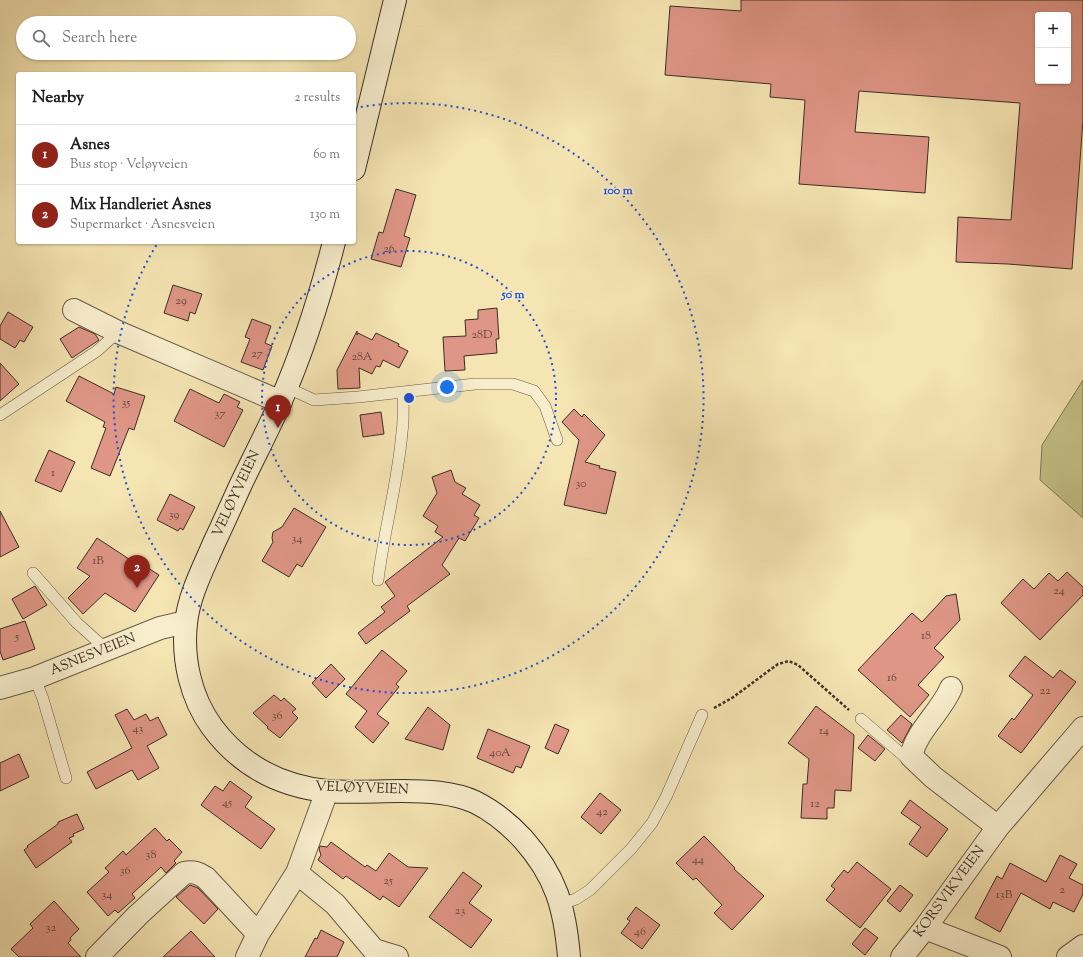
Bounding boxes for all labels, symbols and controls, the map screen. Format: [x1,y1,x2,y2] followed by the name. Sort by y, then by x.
[1035,12,1071,84] map controls
[1035,12,1071,48] button: +
[16,16,356,60] search box
[30,27,52,49] icon: search
[62,28,137,49] text: Search here
[1035,48,1071,84] button: −
[32,86,84,110] text: Nearby
[295,89,340,107] text: 2 results
[70,135,110,156] text: Asnes
[43,146,47,164] text: 1
[313,146,340,164] text: 60 m
[70,156,188,174] text: Bus stop · Veløyveien
[602,182,633,200] text: 100 m
[70,195,211,216] text: Mix Handleriet Asnes
[42,206,48,224] text: 2
[310,206,340,224] text: 130 m
[70,216,215,234] text: Supermarket · Asnesveien
[383,240,395,258] house number: 26
[501,286,525,304] text: 50 m
[175,292,187,310] house number: 29
[471,326,493,344] house number: 28D
[251,345,263,363] house number: 27
[351,348,373,366] house number: 28A
[437,377,457,397] your location
[402,391,416,405] centre of rings
[122,394,130,412] house number: 35
[265,395,291,428] pin: 1
[215,405,225,423] house number: 37
[208,447,266,541] street label: VELØYVEIEN
[51,464,55,482] house number: 1
[575,475,587,493] house number: 30
[169,506,179,524] house number: 39
[292,530,302,548] house number: 34
[92,552,104,570] house number: 1B
[124,555,150,588] pin: 2
[1053,582,1065,600] house number: 24
[921,627,931,645] house number: 18
[14,628,19,646] house number: 5
[47,629,139,681] street label: ASNESVEIEN
[887,669,897,687] house number: 16
[1039,682,1051,700] house number: 22
[272,707,282,725] house number: 36
[133,720,144,738] house number: 43
[819,722,829,740] house number: 14
[489,744,511,762] house number: 40A
[315,777,409,801] street label: VELØYVEIEN
[222,794,232,812] house number: 45
[810,795,820,813] house number: 12
[596,803,608,821] house number: 42
[910,842,990,942] street label: KORSVIKVEIEN
[146,846,156,864] house number: 38
[692,851,704,869] house number: 44
[120,862,130,880] house number: 36
[383,872,393,890] house number: 25
[1059,881,1065,899] house number: 2
[102,886,112,904] house number: 34
[996,886,1013,904] house number: 13B
[455,902,465,920] house number: 23
[46,919,57,937] house number: 32
[634,923,646,941] house number: 46

